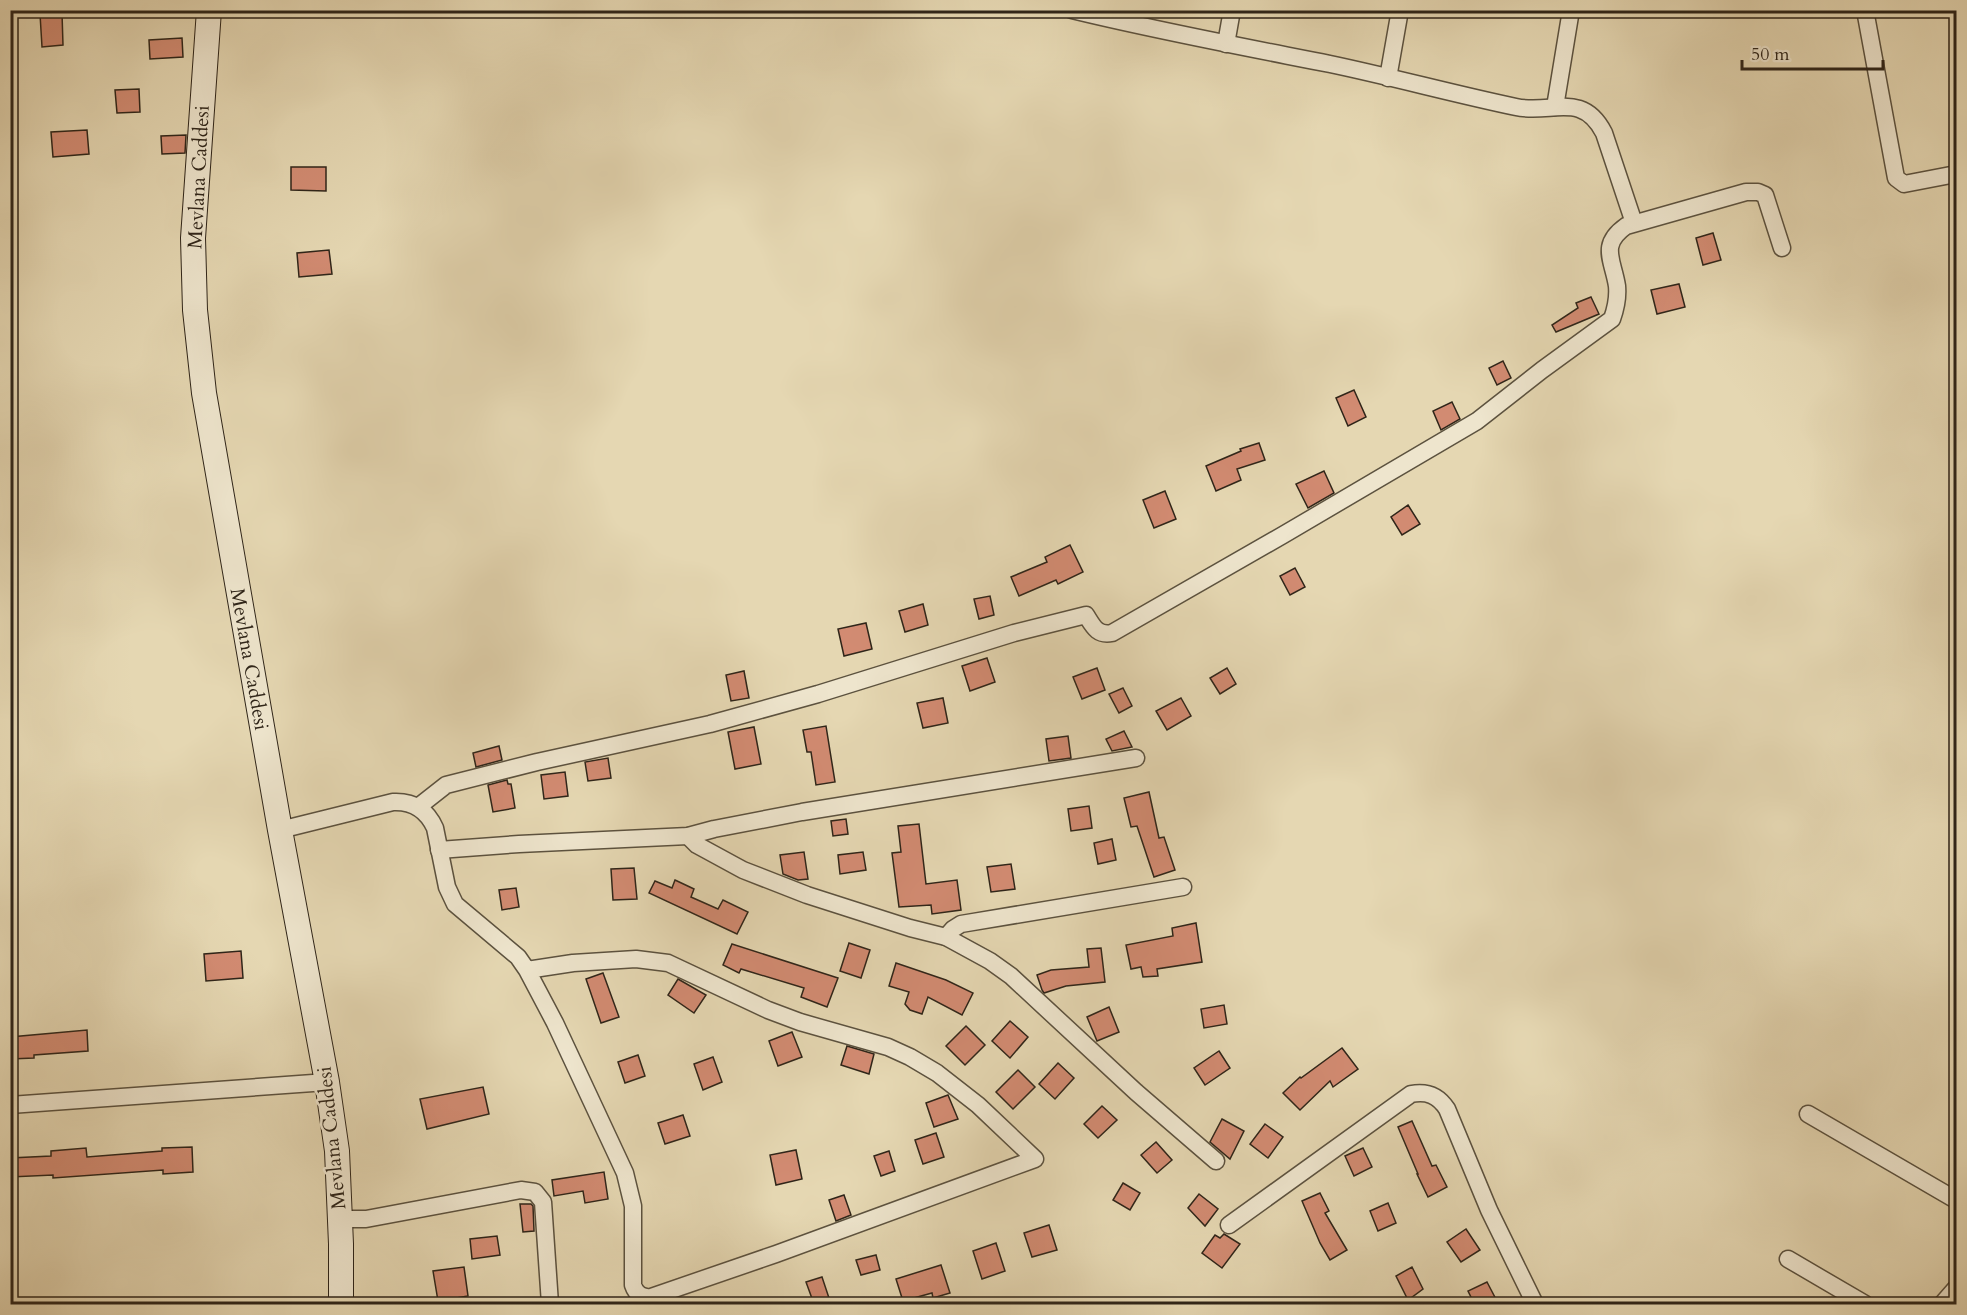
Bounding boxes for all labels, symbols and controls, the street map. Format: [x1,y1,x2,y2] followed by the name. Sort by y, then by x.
[1742,33,1883,71] scale bar
[1751,42,1790,67] text: 50 m
[181,104,216,250] street label: Mevlana Caddesi
[224,586,275,733] street label: Mevlana Caddesi
[311,1065,352,1211] street label: Mevlana Caddesi

